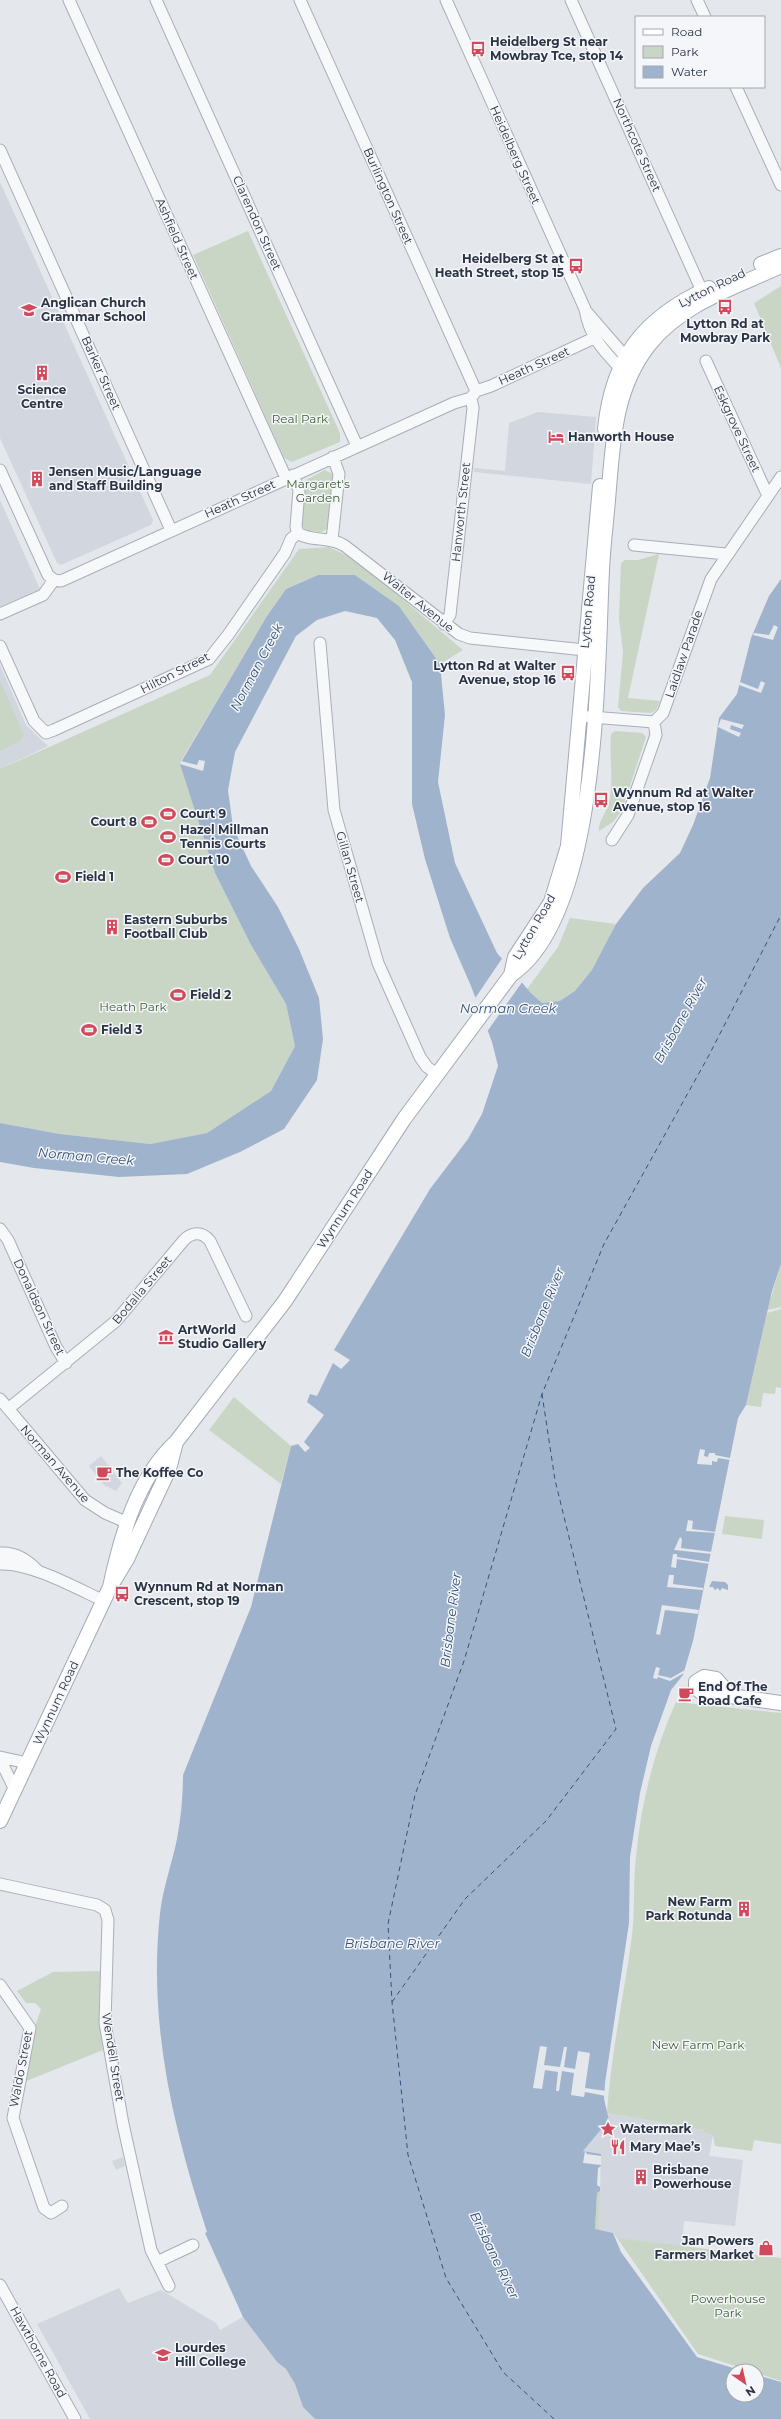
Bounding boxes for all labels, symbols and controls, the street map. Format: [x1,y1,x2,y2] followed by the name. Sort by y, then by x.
[635,16,765,88] legend
[671,24,702,39] text: Road
[490,34,624,63] place label: Heidelberg St near Mowbray Tce, stop 14
[469,40,487,58] bus stop icon: Heidelberg St near Mowbray Tce, stop 14
[671,44,699,59] text: Park
[671,64,708,79] text: Water
[610,96,665,194] street label: Northcote Street
[487,103,544,207] street label: Heidelberg Street
[360,145,417,247] street label: Burlington Street
[230,173,285,273] street label: Clarendon Street
[153,196,202,282] street label: Ashfield Street
[435,251,565,280] place label: Heidelberg St at Heath Street, stop 15
[567,257,585,275] bus stop icon: Heidelberg St at Heath Street, stop 15
[676,265,748,310] street label: Lytton Road
[40,295,146,324] place label: Anglican Church Grammar School
[716,298,734,316] bus stop icon: Lytton Rd at Mowbray Park
[20,301,38,319] school or university icon: Anglican Church Grammar School
[680,316,770,345] place label: Lytton Rd at Mowbray Park
[78,334,124,412] street label: Barker Street
[496,343,572,388] street label: Heath Street
[33,364,51,382] building icon: Science Centre
[18,382,67,411] place label: Science Centre
[711,383,764,475] street label: Eskgrove Street
[272,411,329,426] park label: Real Park
[547,428,565,446] hotel icon: Hanworth House
[568,429,675,444] place label: Hanworth House
[448,461,473,563] street label: Hanworth Street
[48,464,202,493] place label: Jensen Music/Language and Staff Building
[28,470,46,488] building icon: Jensen Music/Language and Staff Building
[202,476,278,521] street label: Heath Street
[286,476,350,505] park label: Margaret's Garden
[379,568,457,635] street label: Walter Avenue
[577,575,598,649] street label: Lytton Road
[662,608,706,700] street label: Laidlaw Parade
[226,620,286,713] water label: Norman Creek
[138,649,212,696] street label: Hilton Street
[433,658,556,687] place label: Lytton Rd at Walter Avenue, stop 16
[559,664,577,682] bus stop icon: Lytton Rd at Walter Avenue, stop 16
[612,785,754,814] place label: Wynnum Rd at Walter Avenue, stop 16
[592,791,610,809] bus stop icon: Wynnum Rd at Walter Avenue, stop 16
[159,805,177,823] sports icon: Court 9
[180,806,227,821] place label: Court 9
[140,813,158,831] sports icon: Court 8
[91,814,137,829] place label: Court 8
[180,822,269,851] place label: Hazel Millman Tennis Courts
[159,828,177,846] sports icon: Hazel Millman Tennis Courts
[333,829,368,904] street label: Gillan Street
[157,851,175,869] sports icon: Court 10
[178,852,229,867] place label: Court 10
[54,868,72,886] sports icon: Field 1
[75,869,114,884] place label: Field 1
[509,891,558,962] street label: Lytton Road
[124,912,228,941] place label: Eastern Suburbs Football Club
[103,918,121,936] building icon: Eastern Suburbs Football Club
[650,974,710,1066] water label: Brisbane River
[169,986,187,1004] sports icon: Field 2
[190,987,231,1002] place label: Field 2
[99,999,168,1014] park label: Heath Park
[460,1000,557,1016] water label: Norman Creek
[80,1021,98,1039] sports icon: Field 3
[101,1022,142,1037] place label: Field 3
[37,1144,136,1168] water label: Norman Creek
[313,1166,376,1251] street label: Wynnum Road
[109,1252,175,1327] street label: Bodalla Street
[10,1256,68,1358] street label: Donaldson Street
[517,1264,568,1359] water label: Brisbane River
[177,1322,267,1351] place label: ArtWorld Studio Gallery
[157,1328,175,1346] museum icon: ArtWorld Studio Gallery
[17,1422,93,1506] street label: Norman Avenue
[95,1464,113,1482] cafe icon: The Koffee Co
[116,1465,204,1480] place label: The Koffee Co
[436,1571,464,1668] water label: Brisbane River
[134,1579,283,1608] place label: Wynnum Rd at Norman Crescent, stop 19
[113,1585,131,1603] bus stop icon: Wynnum Rd at Norman Crescent, stop 19
[29,1658,82,1747] street label: Wynnum Road
[698,1679,768,1708] place label: End Of The Road Cafe
[677,1685,695,1703] cafe icon: End Of The Road Cafe
[645,1894,732,1923] place label: New Farm Park Rotunda
[735,1900,753,1918] building icon: New Farm Park Rotunda
[344,1935,440,1951] water label: Brisbane River
[99,2012,128,2102] street label: Wendell Street
[6,2029,35,2109] street label: Waldo Street
[651,2037,745,2052] park label: New Farm Park
[599,2120,617,2138] place icon: Watermark
[620,2121,692,2136] place label: Watermark
[609,2138,627,2156] restaurant icon: Mary Mae’s
[630,2139,701,2154] place label: Mary Mae’s
[653,2162,732,2191] place label: Brisbane Powerhouse
[632,2168,650,2186] building icon: Brisbane Powerhouse
[467,2209,523,2302] water label: Brisbane River
[654,2233,755,2262] place label: Jan Powers Farmers Market
[757,2239,775,2257] shop icon: Jan Powers Farmers Market
[691,2291,765,2320] park label: Powerhouse Park
[7,2303,70,2400] street label: Hawthorne Road
[175,2340,246,2369] place label: Lourdes Hill College
[154,2346,172,2364] school or university icon: Lourdes Hill College
[725,2363,765,2403] north arrow
[743,2383,758,2400] text: N

